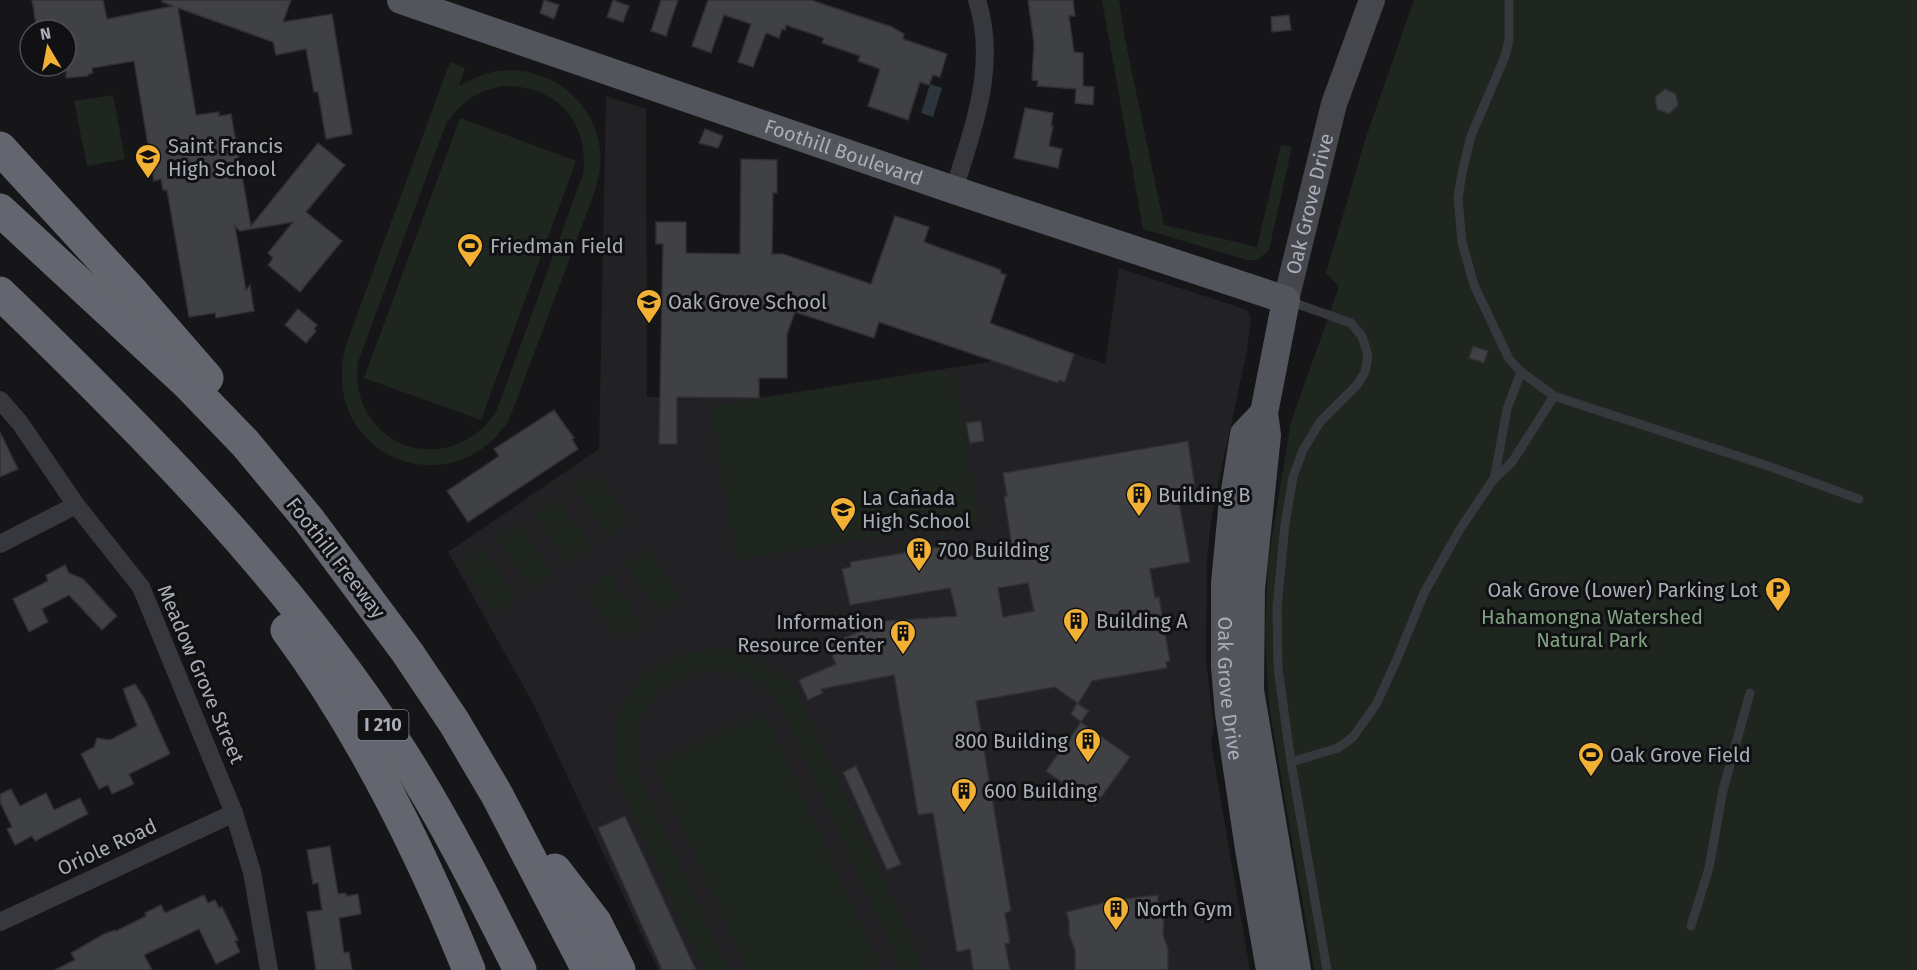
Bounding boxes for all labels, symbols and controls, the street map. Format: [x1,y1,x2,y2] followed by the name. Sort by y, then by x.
[18,18,78,78] north arrow
[39,23,52,44] text: N
[761,114,926,190] street label: Foothill Boulevard
[1281,131,1338,277] street label: Oak Grove Drive
[168,134,283,181] place label: Saint Francis High School
[133,142,163,180] school or university icon: Saint Francis High School
[455,231,485,269] sports icon: Friedman Field
[490,234,624,258] place label: Friedman Field
[634,287,664,325] school or university icon: Oak Grove School
[668,290,827,314] place label: Oak Grove School
[1124,480,1154,518] building icon: Building B
[1158,483,1250,507] place label: Building B
[862,486,970,533] place label: La Cañada High School
[281,493,391,623] street label: Foothill Freeway
[828,495,858,533] school or university icon: La Cañada High School
[904,535,934,573] building icon: 700 Building
[938,538,1050,562] place label: 700 Building
[1763,575,1793,613] parking icon: Oak Grove (Lower) Parking Lot
[1488,578,1759,602] place label: Oak Grove (Lower) Parking Lot
[152,581,250,768] street label: Meadow Grove Street
[1481,605,1703,652] park label: Hahamongna Watershed Natural Park
[1061,606,1091,644] building icon: Building A
[1096,609,1188,633] place label: Building A
[737,610,884,657] place label: Information Resource Center
[1213,617,1248,762] street label: Oak Grove Drive
[888,618,918,656] building icon: Information Resource Center
[358,710,409,740] road number: I 210
[1073,726,1103,764] building icon: 800 Building
[954,729,1069,753] place label: 800 Building
[1576,740,1606,778] sports icon: Oak Grove Field
[1610,743,1751,767] place label: Oak Grove Field
[949,776,979,814] building icon: 600 Building
[984,779,1098,803] place label: 600 Building
[53,814,161,880] street label: Oriole Road
[1101,894,1131,932] building icon: North Gym
[1136,897,1233,921] place label: North Gym

